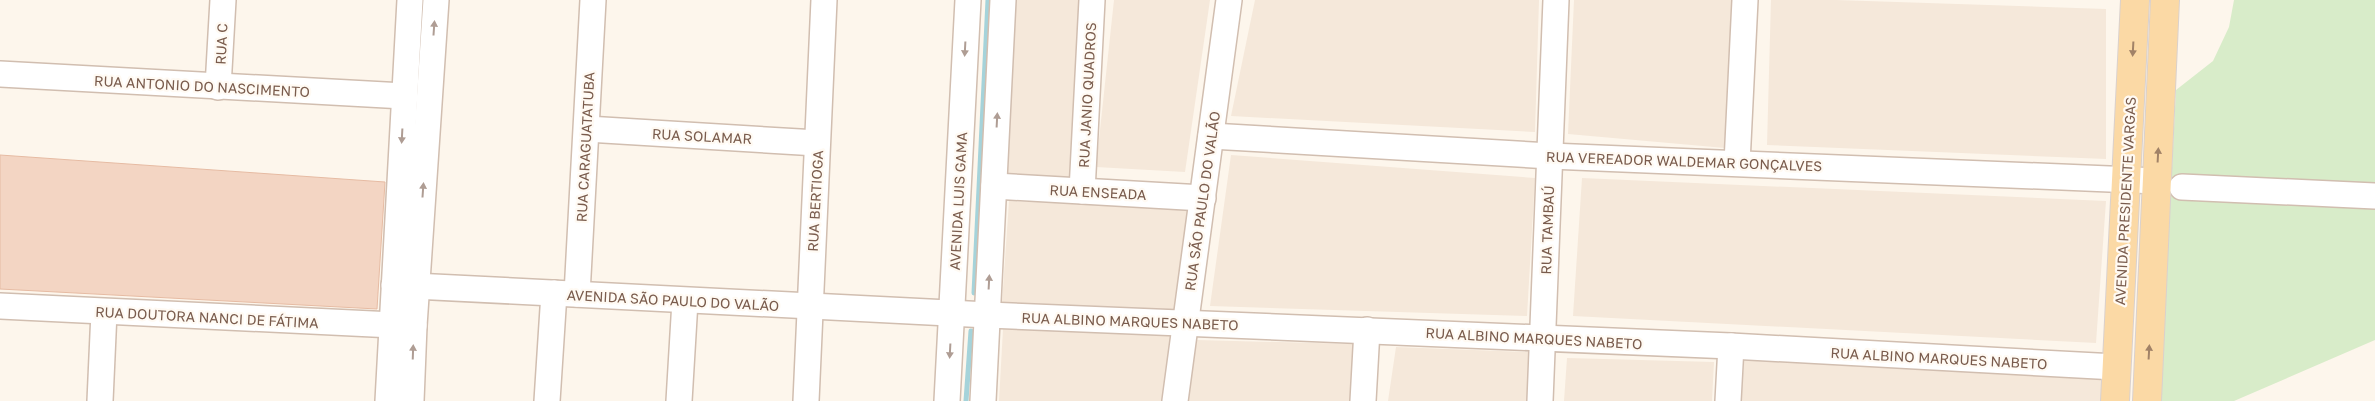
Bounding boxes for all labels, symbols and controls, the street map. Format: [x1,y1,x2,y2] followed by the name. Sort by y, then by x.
[431,20,439,36] one-way arrow
[1075,22,1099,168] street label: RUA JANIO QUADROS
[211,23,231,65] street label: RUA C
[961,41,969,57] one-way arrow
[2129,41,2137,57] one-way arrow
[573,71,597,223] street label: RUA CARAGUATATUBA
[94,72,310,100] street label: RUA ANTONIO DO NASCIMENTO
[2111,96,2139,306] street label: AVENIDA PRESIDENTE VARGAS
[1181,110,1223,292] street label: RUA SÃO PAULO DO VALÃO
[994,112,1002,128] one-way arrow
[652,125,752,147] street label: RUA SOLAMAR
[398,128,406,144] one-way arrow
[946,131,970,271] street label: AVENIDA LUIS GAMA
[2154,147,2162,163] one-way arrow
[1546,148,1822,174] street label: RUA VEREADOR WALDEMAR GONÇALVES
[804,149,826,252] street label: RUA BERTIOGA
[1049,181,1148,203] street label: RUA ENSEADA
[420,182,428,198] one-way arrow
[1537,185,1557,275] street label: RUA TAMBAÚ
[986,274,994,290] one-way arrow
[566,286,780,314] street label: AVENIDA SÃO PAULO DO VALÃO
[95,303,320,331] street label: RUA DOUTORA NANCI DE FÁTIMA
[1021,309,1239,333] street label: RUA ALBINO MARQUES NABETO
[1425,324,1643,352] street label: RUA ALBINO MARQUES NABETO
[946,343,954,359] one-way arrow
[410,344,418,360] one-way arrow
[1830,344,2048,372] street label: RUA ALBINO MARQUES NABETO
[2146,344,2154,360] one-way arrow

